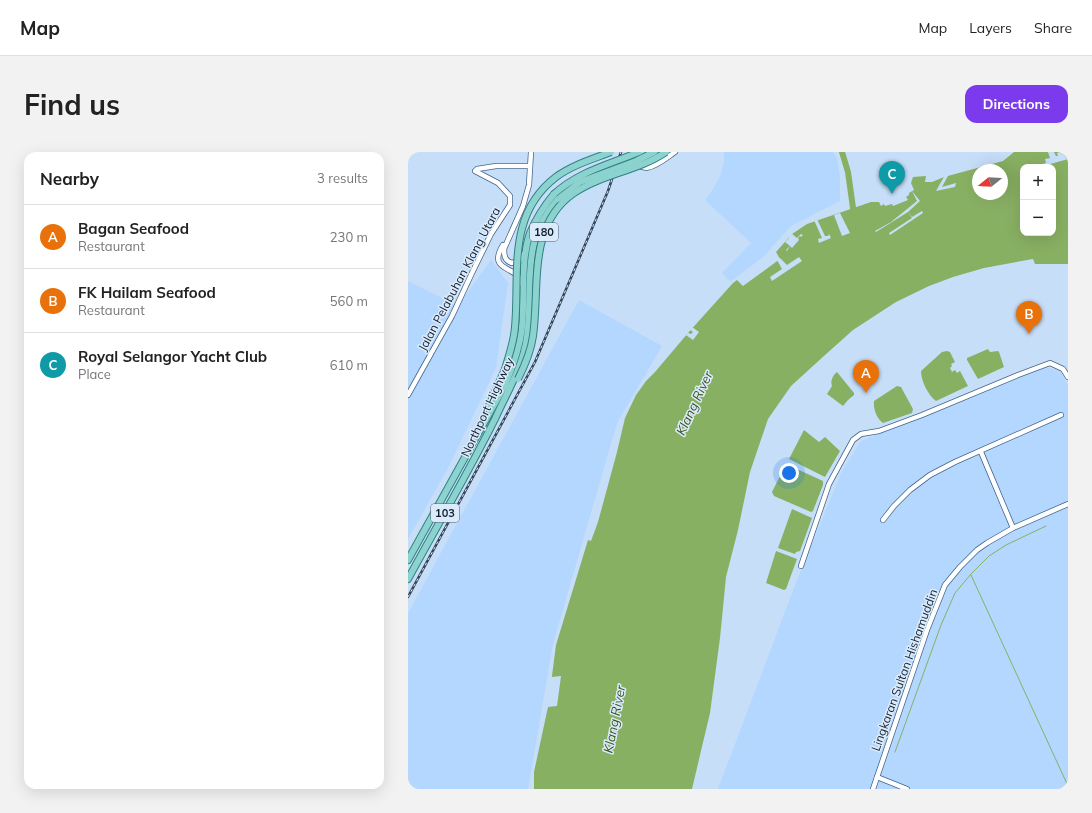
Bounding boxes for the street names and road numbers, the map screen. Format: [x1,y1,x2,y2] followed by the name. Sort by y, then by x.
[415,205,503,353] street label: Jalan Pelabuhan Klang Utara
[530,223,558,241] road number: 180
[457,354,517,459] street label: Northport Highway
[431,504,459,522] road number: 103
[868,587,940,753] street label: Lingkaran Sultan Hishamuddin

